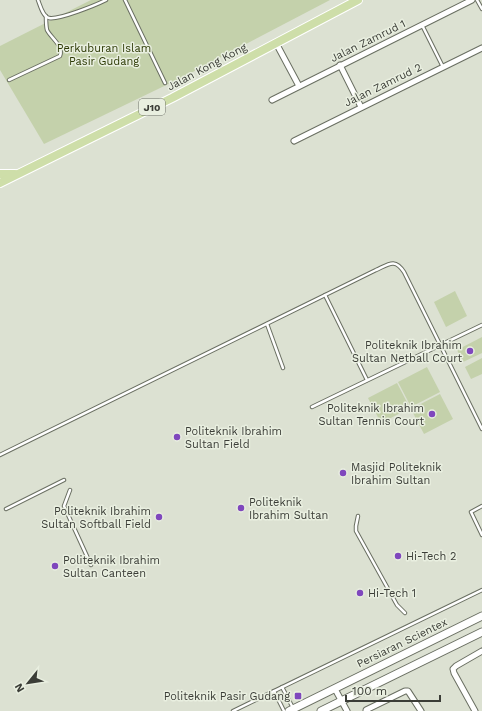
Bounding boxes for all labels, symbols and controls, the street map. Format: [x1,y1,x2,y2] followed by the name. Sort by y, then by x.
[328,17,408,65] street label: Jalan Zamrud 1
[165,40,249,93] street label: Jalan Kong Kong
[57,42,151,68] park label: Perkuburan Islam Pasir Gudang
[342,61,424,109] street label: Jalan Zamrud 2
[139,99,165,115] road number: J10
[352,339,462,365] place label: Politeknik Ibrahim Sultan Netball Court
[465,346,475,356] marker: Politeknik Ibrahim Sultan Netball Court
[318,402,424,428] place label: Politeknik Ibrahim Sultan Tennis Court
[427,409,437,419] marker: Politeknik Ibrahim Sultan Tennis Court
[185,425,282,451] place label: Politeknik Ibrahim Sultan Field
[172,432,182,442] marker: Politeknik Ibrahim Sultan Field
[351,461,442,487] place label: Masjid Politeknik Ibrahim Sultan
[338,468,348,478] marker: Masjid Politeknik Ibrahim Sultan
[249,496,328,522] place label: Politeknik Ibrahim Sultan
[236,503,246,513] marker: Politeknik Ibrahim Sultan
[41,505,151,531] place label: Politeknik Ibrahim Sultan Softball Field
[154,512,164,522] marker: Politeknik Ibrahim Sultan Softball Field
[406,550,457,563] place label: Hi-Tech 2
[393,551,403,561] marker: Hi-Tech 2
[63,554,160,580] place label: Politeknik Ibrahim Sultan Canteen
[50,561,60,571] marker: Politeknik Ibrahim Sultan Canteen
[368,587,416,600] place label: Hi-Tech 1
[355,588,365,598] marker: Hi-Tech 1
[355,615,450,671] street label: Persiaran Scientex
[8,663,48,703] north arrow
[346,677,440,703] scale bar
[12,681,27,695] text: N
[352,684,387,698] text: 100 m
[164,690,290,703] place label: Politeknik Pasir Gudang
[293,691,303,701] marker: Politeknik Pasir Gudang

